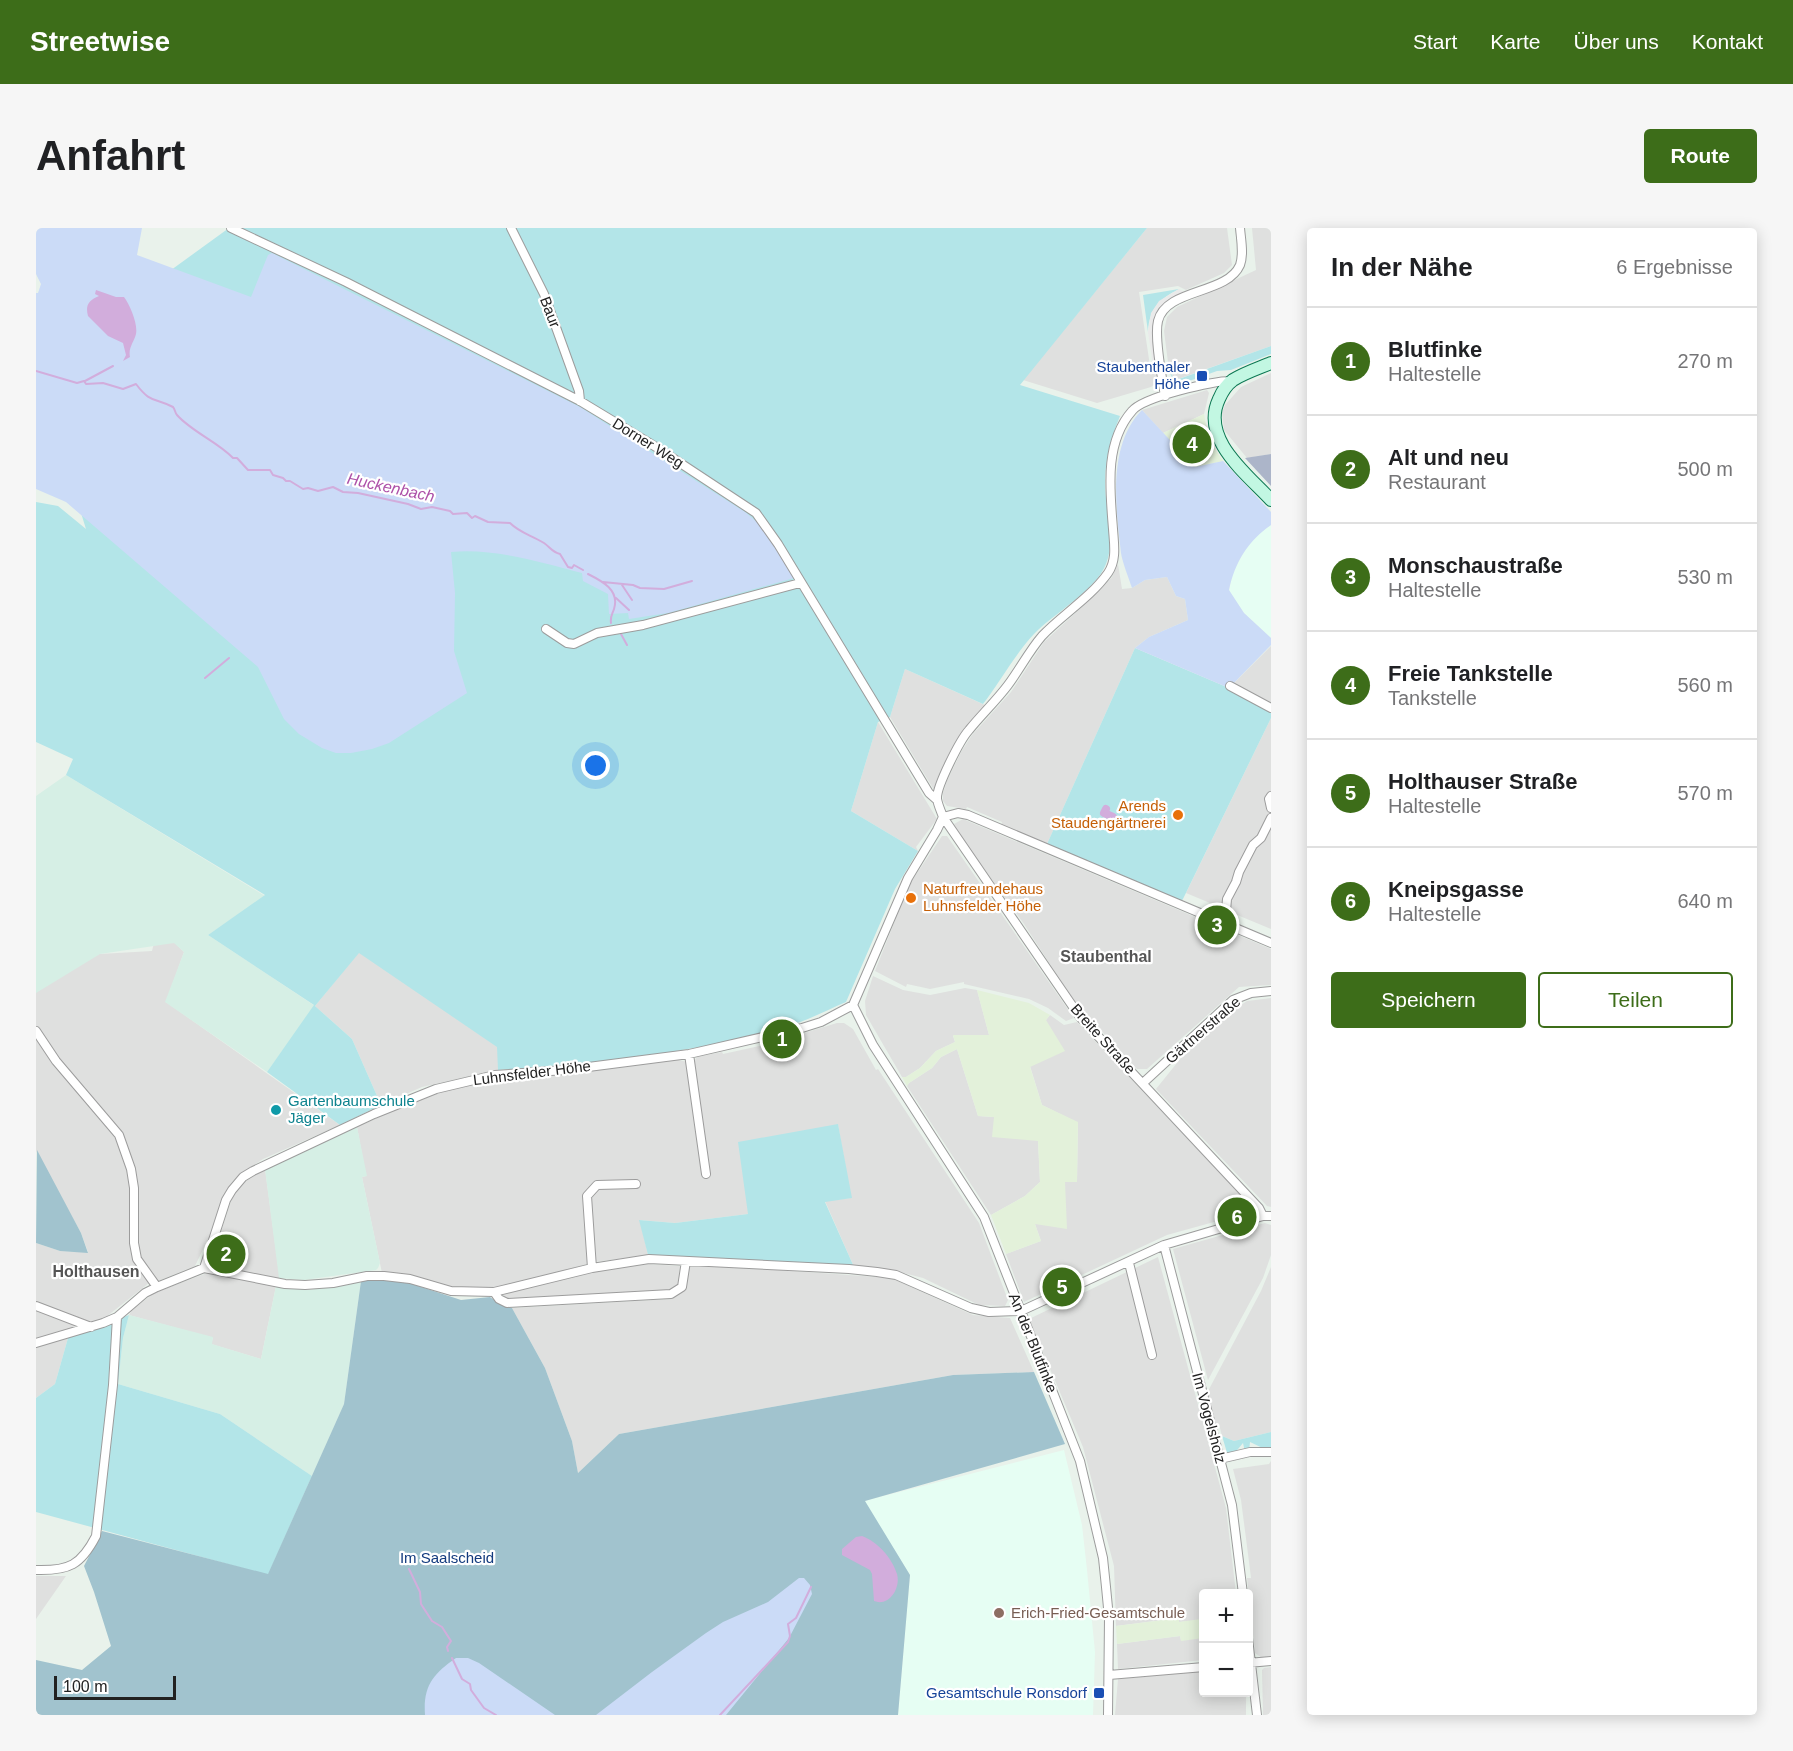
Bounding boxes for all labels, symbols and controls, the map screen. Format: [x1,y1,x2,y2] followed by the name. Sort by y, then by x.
[30,26,170,57] text: Streetwise
[1413,30,1457,53] text: Start
[1490,30,1541,53] text: Karte
[1574,30,1659,53] text: Über uns
[1692,30,1763,53] text: Kontakt
[1644,129,1757,183] button: Route
[36,132,185,179] text: Anfahrt
[1331,252,1473,282] text: In der Nähe
[1616,256,1733,278] text: 6 Ergebnisse
[537,294,564,330] street label: Baur
[1388,337,1482,362] text: Blutfinke
[1345,350,1356,372] text: 1
[1677,350,1733,372] text: 270 m
[1097,358,1190,392] place label: Staubenthaler Höhe
[1388,363,1481,385] text: Haltestelle
[1195,369,1209,383] marker: Staubenthaler Höhe
[610,414,687,471] street label: Dorner Weg
[1172,422,1212,466] pin: 4
[1388,445,1509,470] text: Alt und neu
[1345,458,1356,480] text: 2
[1677,458,1733,480] text: 500 m
[346,470,436,505] water label: Huckenbach
[1388,471,1486,493] text: Restaurant
[1388,553,1563,578] text: Monschaustraße
[1345,566,1356,588] text: 3
[1677,566,1733,588] text: 530 m
[1388,579,1481,601] text: Haltestelle
[1388,661,1553,686] text: Freie Tankstelle
[1345,674,1356,696] text: 4
[1677,674,1733,696] text: 560 m
[1388,687,1477,709] text: Tankstelle
[581,751,610,780] your location
[1388,769,1578,794] text: Holthauser Straße
[1345,782,1356,804] text: 5
[1677,782,1733,804] text: 570 m
[1388,795,1481,817] text: Haltestelle
[1051,797,1166,831] place label: Arends Staudengärtnerei
[1171,808,1185,822] marker: Arends Staudengärtnerei
[1388,877,1524,902] text: Kneipsgasse
[923,880,1043,914] place label: Naturfreundehaus Luhnsfelder Höhe
[1345,890,1356,912] text: 6
[1677,890,1733,912] text: 640 m
[904,891,918,905] marker: Naturfreundehaus Luhnsfelder Höhe
[1198,902,1236,948] pin: 3
[1388,903,1481,925] text: Haltestelle
[1060,948,1152,965] district label: Staubenthal
[1331,972,1526,1028] button: Speichern
[1538,972,1733,1028] button: Teilen
[1162,993,1243,1067] street label: Gärtnerstraße
[1067,1000,1139,1077] street label: Breite Straße
[762,1016,802,1062] pin: 1
[472,1057,592,1088] street label: Luhnsfelder Höhe
[288,1092,415,1126] place label: Gartenbaumschule Jäger
[269,1103,283,1117] marker: Gartenbaumschule Jäger
[1218,1194,1256,1240] pin: 6
[206,1232,246,1276] pin: 2
[52,1263,140,1280] district label: Holthausen
[1042,1264,1082,1310] pin: 5
[1006,1291,1061,1395] street label: An der Blutfinke
[1189,1371,1230,1465] street label: Im Vogelsholz
[400,1549,494,1566] park label: Im Saalscheid
[1199,1589,1253,1697] map controls
[1199,1589,1253,1643] button: +
[1011,1604,1185,1621] place label: Erich-Fried-Gesamtschule
[992,1606,1006,1620] marker: Erich-Fried-Gesamtschule
[1199,1643,1253,1697] button: −
[54,1673,176,1700] scale bar
[63,1678,107,1695] text: 100 m
[926,1684,1088,1701] place label: Gesamtschule Ronsdorf
[1092,1686,1106,1700] marker: Gesamtschule Ronsdorf

